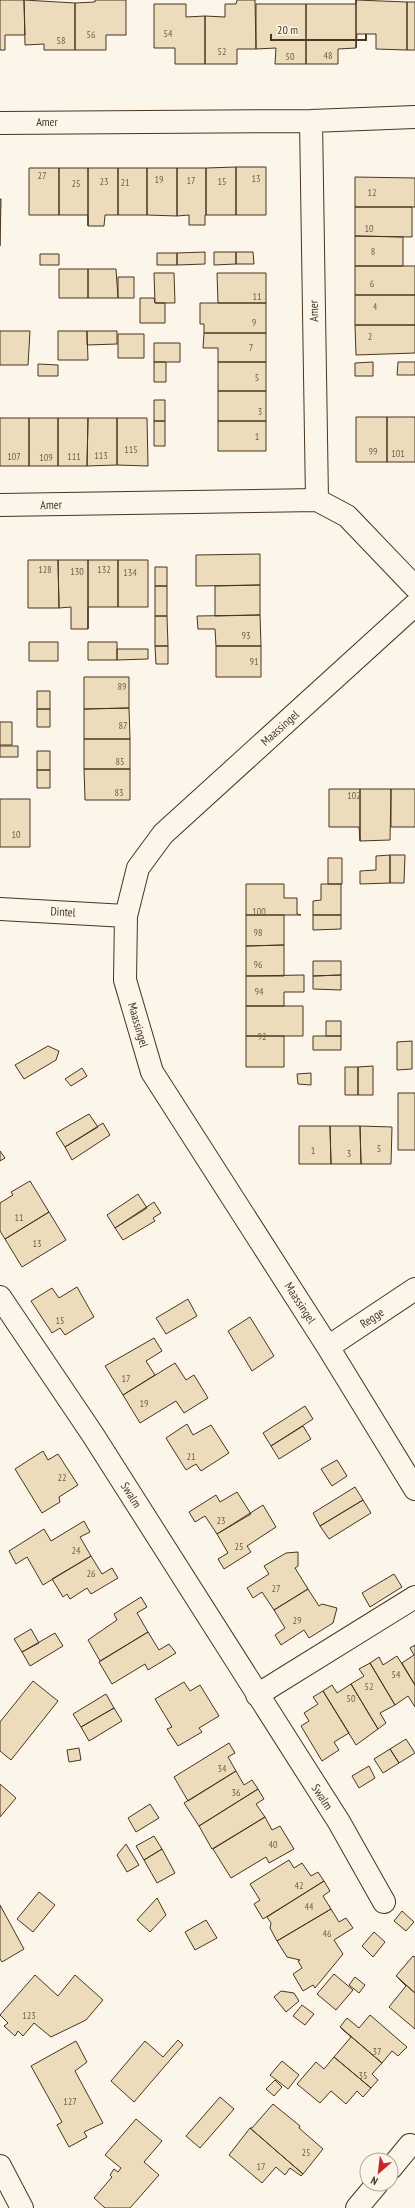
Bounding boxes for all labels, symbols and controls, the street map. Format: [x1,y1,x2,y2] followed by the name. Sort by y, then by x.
[271,16,366,42] scale bar
[277,22,298,37] text: 20 m
[164,27,173,40] house number: 54
[87,28,96,41] house number: 56
[57,34,66,47] house number: 58
[218,45,227,58] house number: 52
[324,49,333,62] house number: 48
[286,50,295,63] house number: 50
[36,114,59,129] street label: Amer
[38,169,47,182] house number: 27
[252,172,261,185] house number: 13
[155,173,164,186] house number: 19
[187,174,196,187] house number: 17
[100,175,109,188] house number: 23
[218,175,227,188] house number: 15
[121,176,130,189] house number: 21
[72,177,81,190] house number: 25
[368,186,377,199] house number: 12
[365,222,374,235] house number: 10
[371,245,375,258] house number: 8
[370,277,375,290] house number: 6
[253,290,262,303] house number: 11
[306,299,321,322] street label: Amer
[373,300,378,313] house number: 4
[252,316,256,329] house number: 9
[368,330,372,343] house number: 2
[249,341,253,354] house number: 7
[255,371,259,384] house number: 5
[258,405,262,418] house number: 3
[255,430,259,443] house number: 1
[124,443,138,456] house number: 115
[369,445,378,458] house number: 99
[391,447,405,460] house number: 101
[94,449,108,462] house number: 113
[7,450,21,463] house number: 107
[67,450,81,463] house number: 111
[39,451,53,464] house number: 109
[40,497,63,512] street label: Amer
[38,563,52,576] house number: 128
[97,563,111,576] house number: 132
[70,565,84,578] house number: 130
[123,566,137,579] house number: 134
[242,629,251,642] house number: 93
[250,655,259,668] house number: 91
[118,680,127,693] house number: 89
[257,706,302,749] street label: Maassingel
[119,719,128,732] house number: 87
[116,755,125,768] house number: 85
[115,786,124,799] house number: 83
[347,789,361,802] house number: 102
[12,828,21,841] house number: 10
[50,903,76,920] street label: Dintel
[252,905,266,918] house number: 100
[254,926,263,939] house number: 98
[254,958,263,971] house number: 96
[255,985,264,998] house number: 94
[125,1001,152,1049] street label: Maassingel
[258,1030,267,1043] house number: 92
[377,1142,381,1155] house number: 5
[311,1144,315,1157] house number: 1
[347,1147,351,1160] house number: 3
[15,1211,24,1224] house number: 11
[33,1237,42,1250] house number: 13
[282,1279,319,1326] street label: Maassingel
[357,1304,387,1331] street label: Regge
[56,1314,65,1327] house number: 15
[122,1372,131,1385] house number: 17
[140,1397,149,1410] house number: 19
[187,1450,196,1463] house number: 21
[58,1471,67,1484] house number: 22
[118,1479,145,1511] street label: Swalm
[217,1514,226,1527] house number: 23
[235,1540,244,1553] house number: 25
[72,1544,81,1557] house number: 24
[87,1567,96,1580] house number: 26
[272,1582,281,1595] house number: 27
[293,1614,302,1627] house number: 29
[392,1668,401,1681] house number: 54
[365,1680,374,1693] house number: 52
[347,1692,356,1705] house number: 50
[218,1762,227,1775] house number: 34
[309,1781,336,1813] street label: Swalm
[232,1786,241,1799] house number: 36
[269,1838,278,1851] house number: 40
[295,1879,304,1892] house number: 42
[305,1900,314,1913] house number: 44
[323,1927,332,1940] house number: 46
[22,2009,36,2022] house number: 123
[373,2045,382,2058] house number: 37
[359,2069,368,2082] house number: 35
[63,2095,77,2108] house number: 127
[302,2146,311,2159] house number: 25
[359,2152,399,2192] north arrow
[257,2160,266,2173] house number: 17
[368,2173,380,2188] text: N

